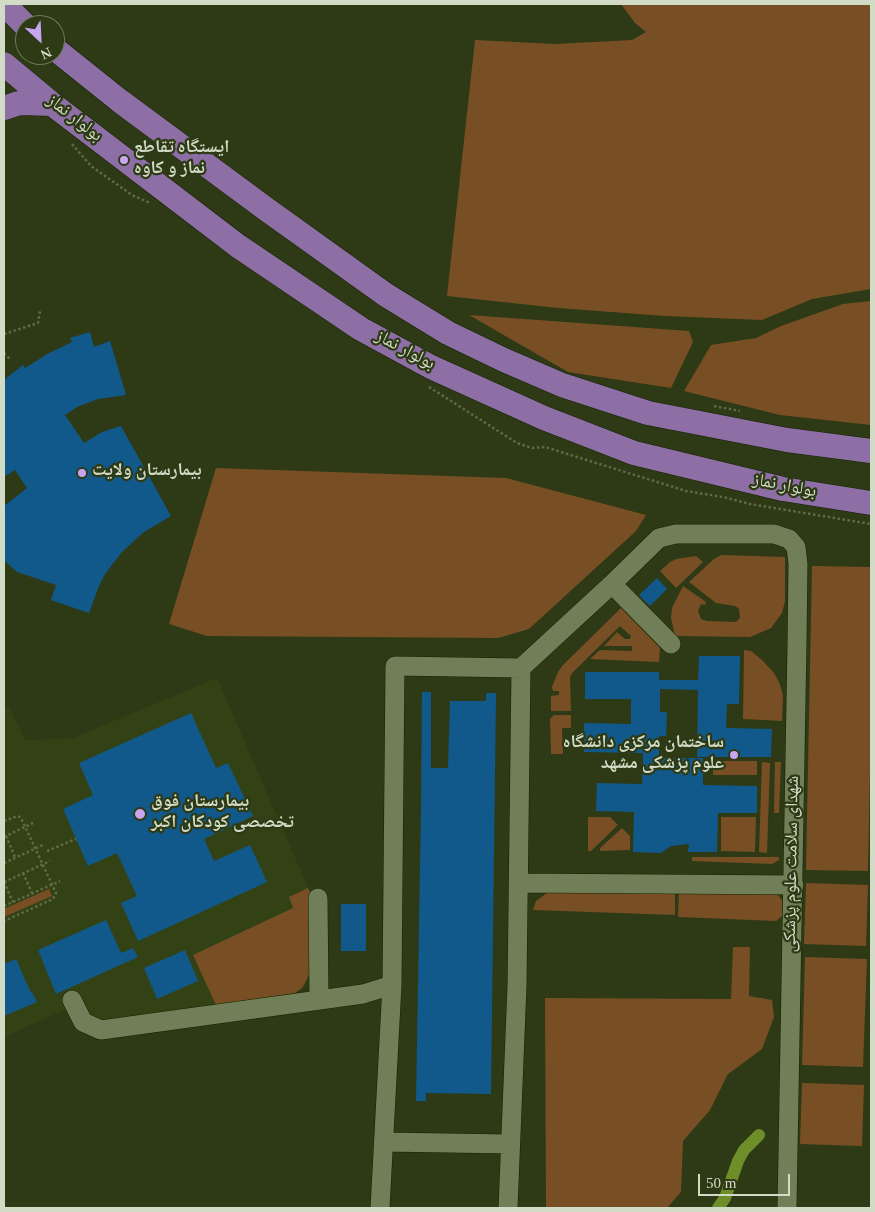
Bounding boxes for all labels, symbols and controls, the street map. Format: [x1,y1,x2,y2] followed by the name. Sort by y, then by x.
[15,15,65,65] north arrow
[38,44,54,62] text: N
[41,92,105,148] street label: بولوار نماز
[134,139,229,182] place label: ایستگاه تقاطع نماز و کاوه
[118,154,130,166] marker: ایستگاه تقاطع نماز و کاوه
[370,327,438,377] street label: بولوار نماز
[92,462,202,484] place label: بیمارستان ولایت
[76,467,88,479] marker: بیمارستان ولایت
[750,471,818,505] street label: بولوار نماز
[563,734,724,776] place label: ساختمان مرکزی دانشگاه علوم پزشکی مشهد
[728,749,740,761] marker: ساختمان مرکزی دانشگاه علوم پزشکی مشهد
[782,775,806,953] street label: شهدای سلامت علوم پزشکی
[151,793,294,836] place label: بیمارستان فوق تخصصی کودکان اکبر
[133,807,147,821] marker: بیمارستان فوق تخصصی کودکان اکبر
[700,1164,792,1196] scale bar
[706,1175,736,1191] text: 50 m

